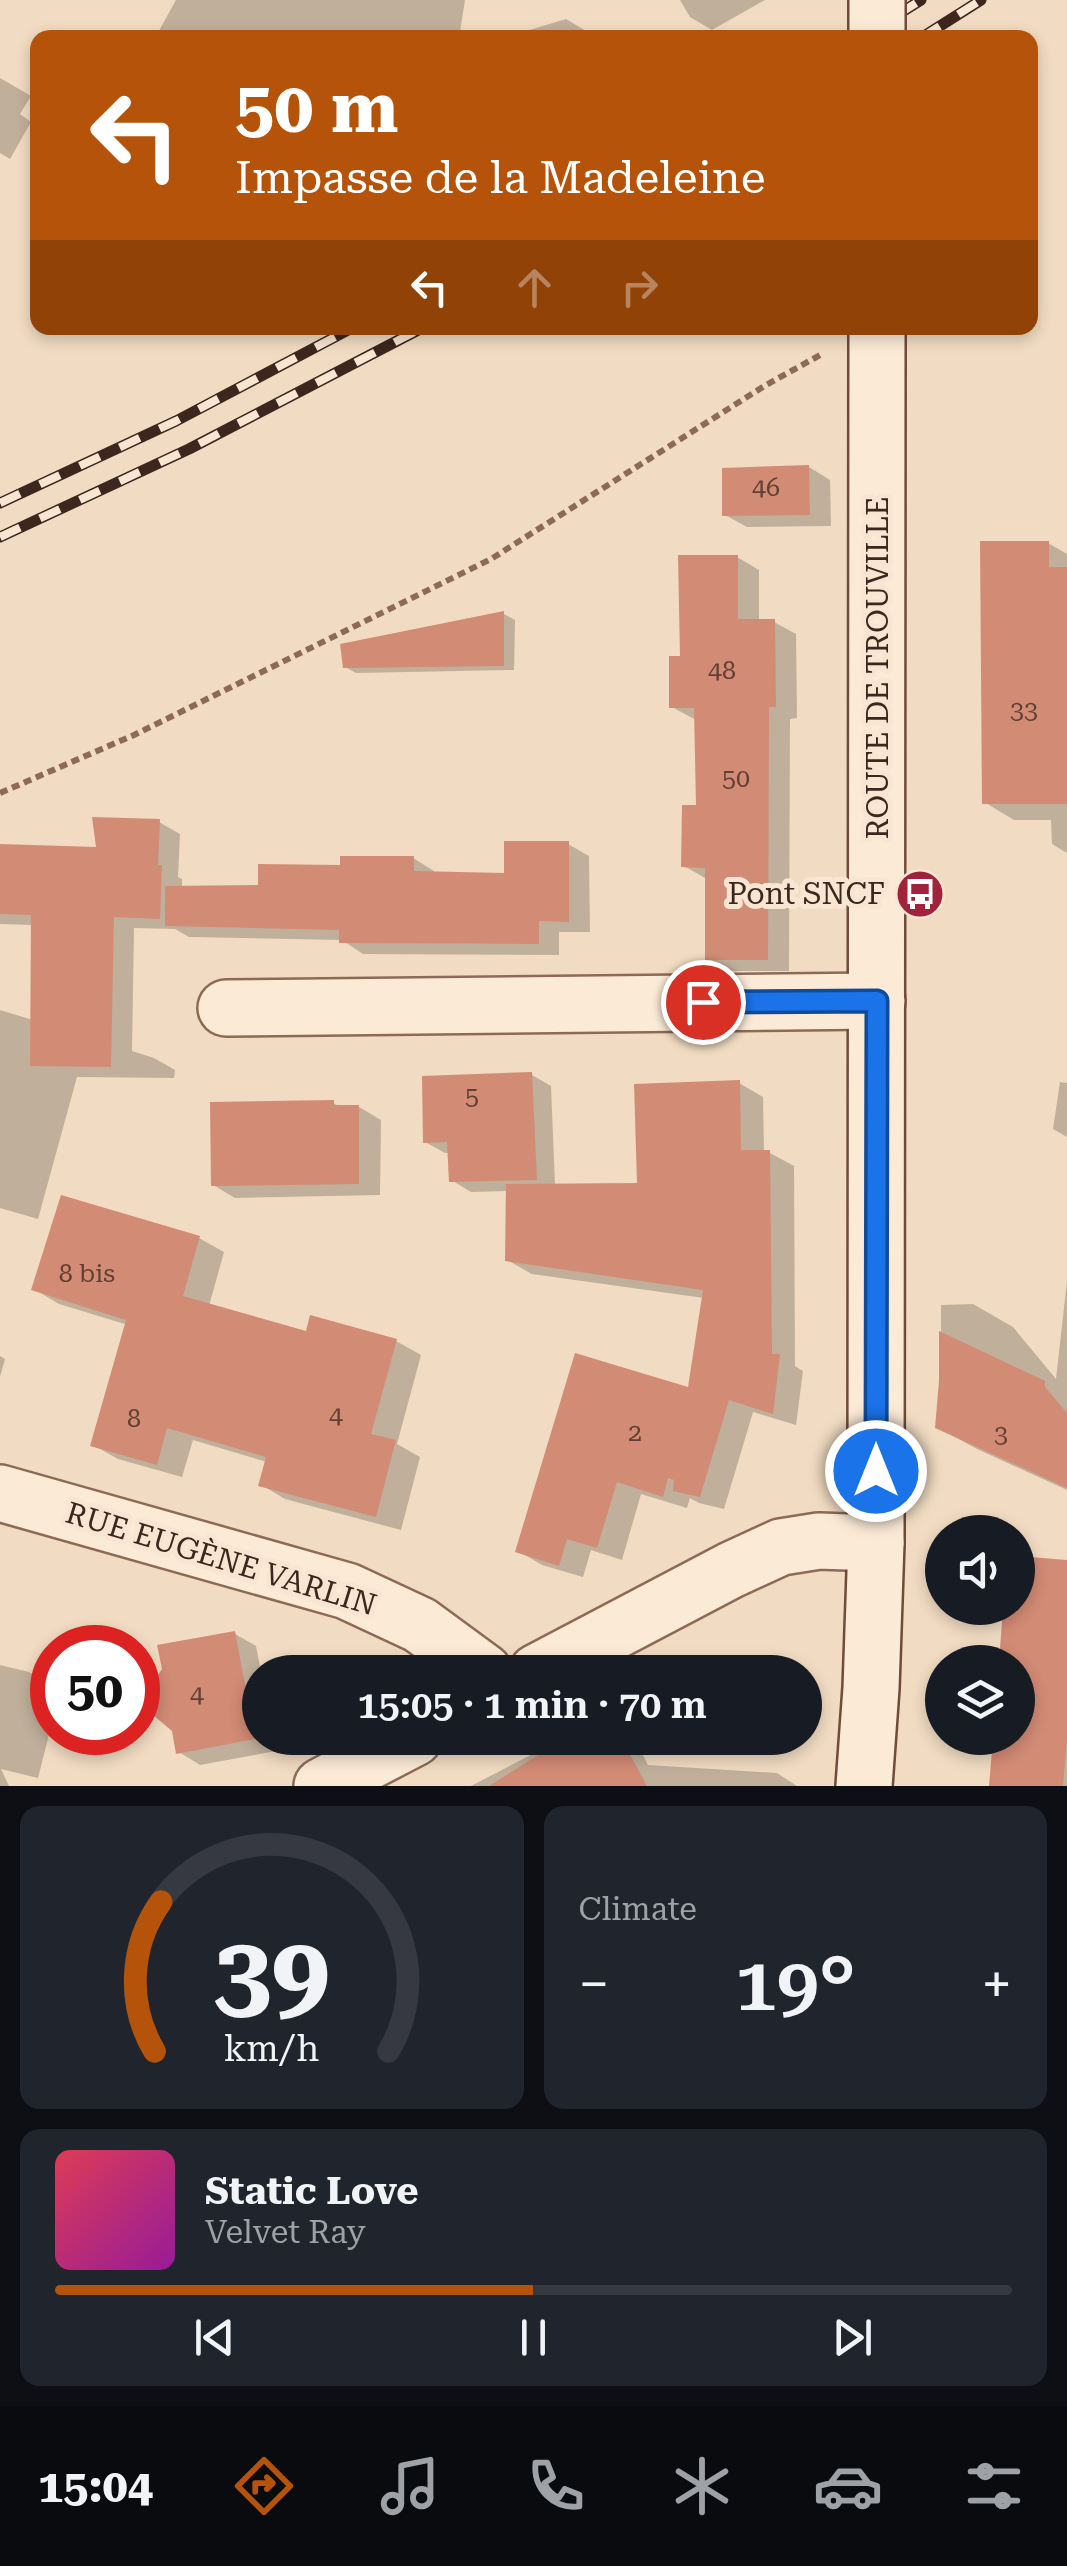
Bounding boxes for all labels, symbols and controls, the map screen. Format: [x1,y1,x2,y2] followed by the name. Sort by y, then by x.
[235,67,399,149] text: 50 m
[70,70,200,200] icon: left
[235,151,765,204] text: Impasse de la Madeleine
[402,260,457,315] icon: left
[507,260,562,315] icon: ahead
[612,260,667,315] icon: right
[752,473,780,502] house number: 46
[860,497,895,839] street label: ROUTE DE TROUVILLE
[708,656,736,685] house number: 48
[1010,696,1038,725] house number: 33
[722,764,750,793] house number: 50
[894,868,946,920] bus stop icon: Pont SNCF
[728,876,885,911] place label: Pont SNCF
[661,960,746,1045] pin
[676,975,731,1030] icon: arrive
[465,1082,479,1111] house number: 5
[59,1259,115,1288] house number: 8 bis
[329,1401,343,1430] house number: 4
[127,1404,141,1433] house number: 8
[628,1418,642,1447] house number: 2
[824,1419,928,1523] position arrow
[994,1420,1008,1449] house number: 3
[62,1494,381,1622] street label: RUE EUGÈNE VARLIN
[925,1515,1035,1755] map controls
[925,1515,1035,1625] button: sound
[30,1625,160,1755] speed limit sign: 50
[925,1645,1035,1755] button: layers
[190,1680,204,1709] house number: 4
[357,1683,707,1727] text: 15:05 · 1 min · 70 m
[579,1890,697,1928] text: Climate
[214,1913,330,2034] text: 39
[735,1940,856,2028] text: 19°
[579,1952,609,2016] text: −
[981,1952,1012,2016] text: +
[224,2028,320,2070] text: km/h
[205,2169,418,2213] text: Static Love
[205,2213,366,2251] text: Velvet Ray
[187,2310,242,2365] icon: previous
[506,2310,561,2365] icon: pause
[825,2310,880,2365] icon: next
[229,2451,299,2521] icon: directions
[375,2451,445,2521] icon: music
[521,2451,591,2521] icon: phone
[667,2451,737,2521] icon: climate
[813,2451,883,2521] icon: car
[959,2451,1029,2521] icon: filters
[38,2460,153,2513] text: 15:04

